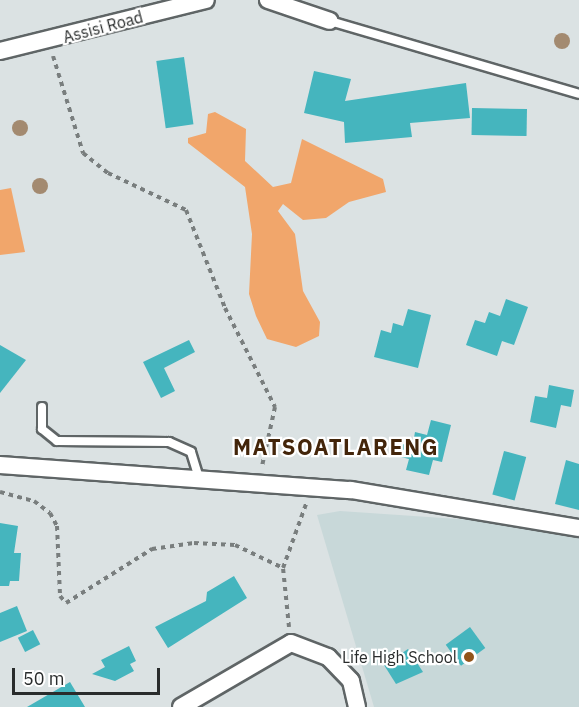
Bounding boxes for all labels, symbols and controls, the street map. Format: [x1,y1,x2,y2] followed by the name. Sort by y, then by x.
[61,7,145,47] street label: Assisi Road
[233,434,439,460] district label: MATSOATLARENG
[342,647,457,667] place label: Life High School
[462,650,476,664] marker: Life High School
[15,656,164,694] scale bar
[23,667,65,690] text: 50 m

